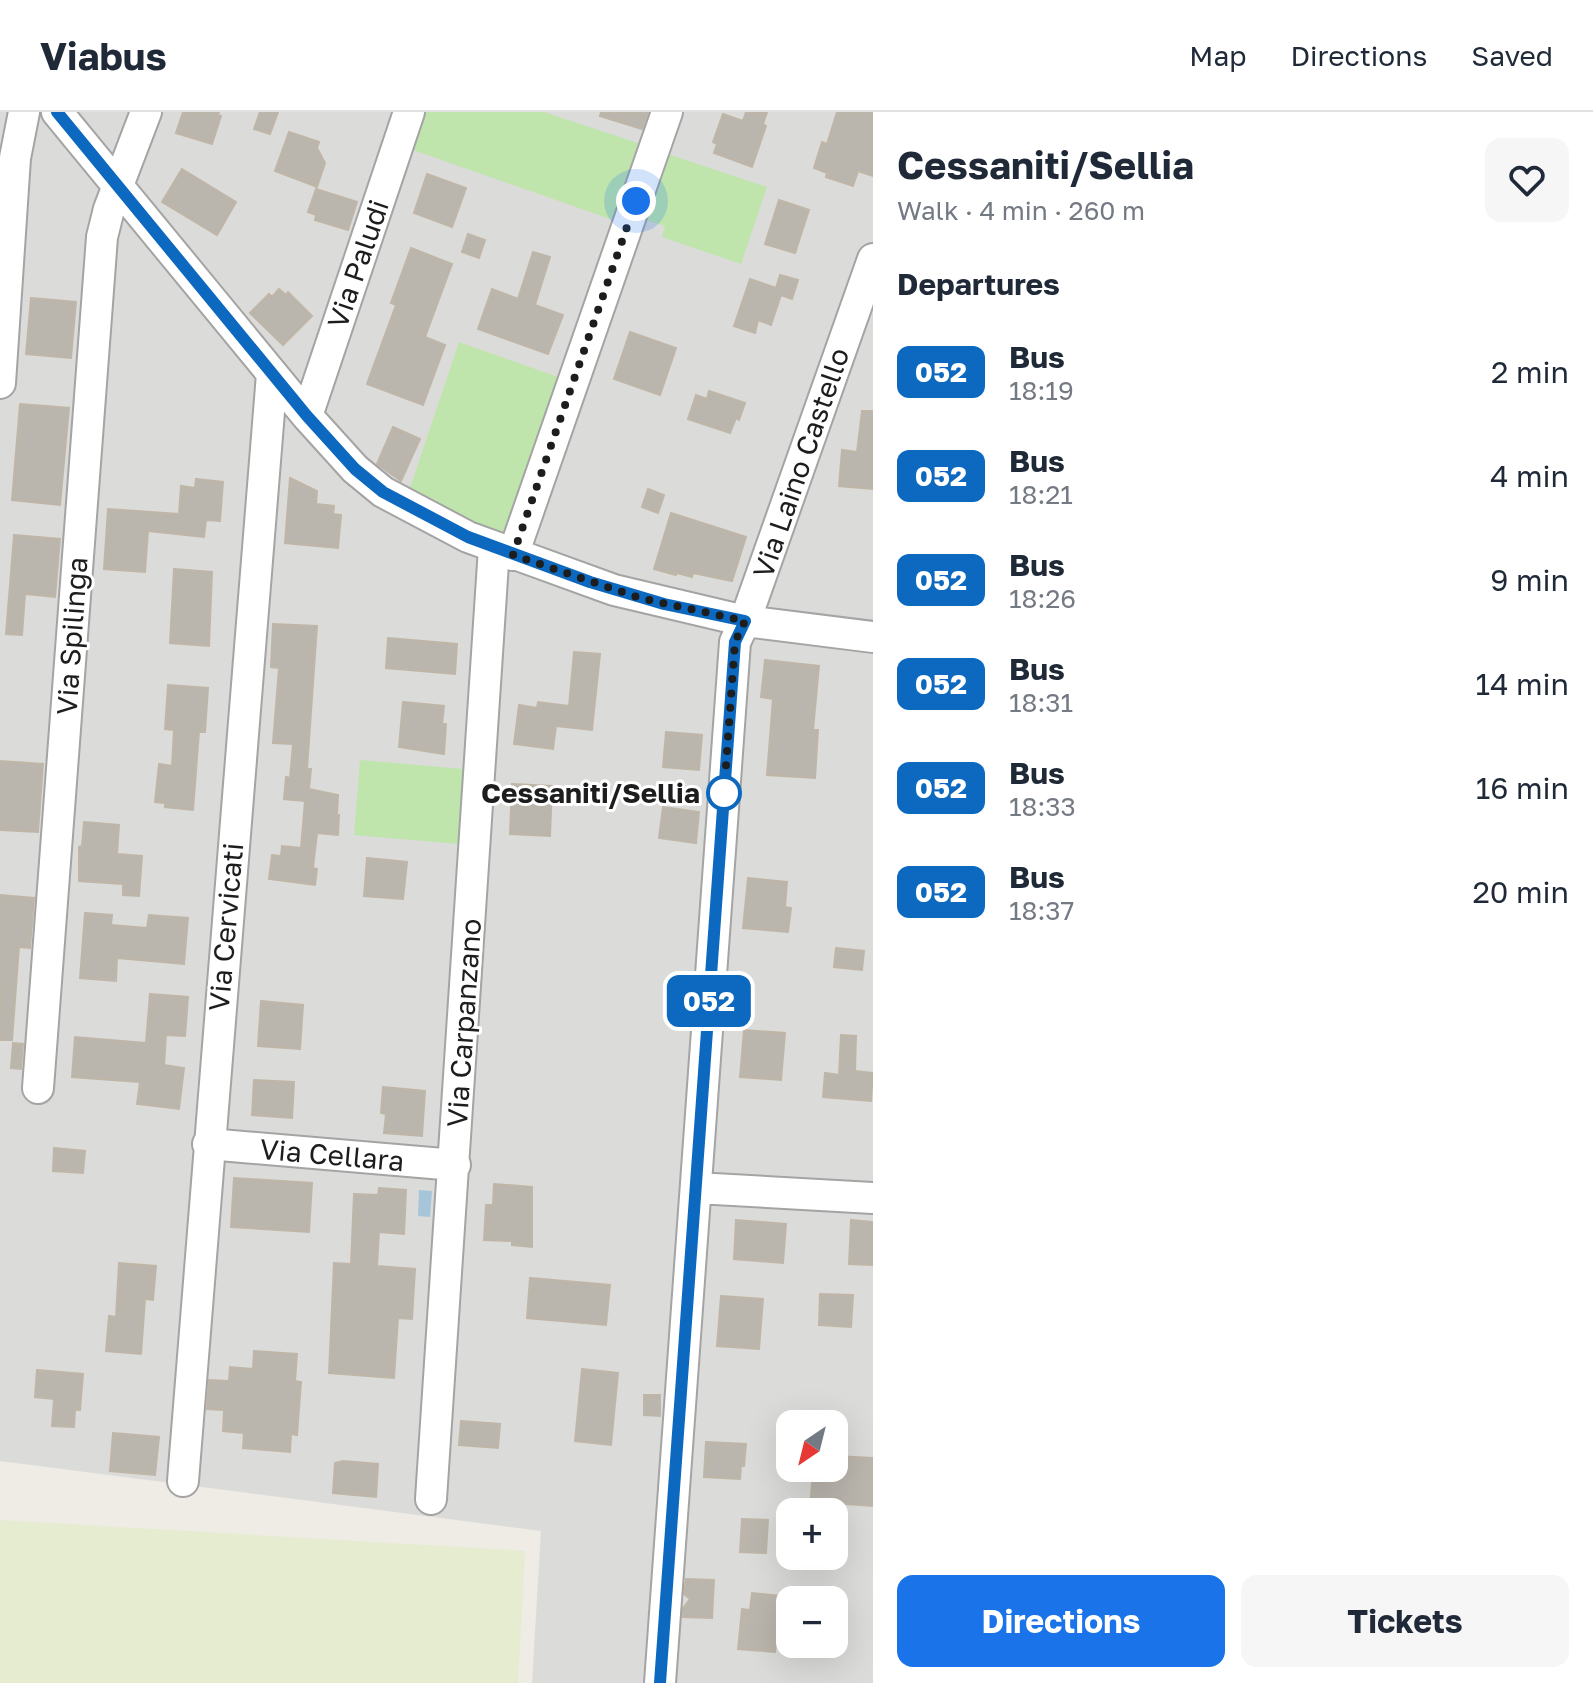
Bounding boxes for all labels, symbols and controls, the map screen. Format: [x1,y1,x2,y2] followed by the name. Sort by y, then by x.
[40,33,167,78] text: Viabus
[1189,39,1246,72] text: Map
[1290,39,1427,72] text: Directions
[1471,39,1553,72] text: Saved
[1485,138,1569,222] button: heart
[897,142,1194,187] text: Cessaniti/Sellia
[616,181,656,221] your location
[320,195,395,332] street label: Via Paludi
[897,195,1145,226] text: Walk · 4 min · 260 m
[897,266,1060,302] text: Departures
[1009,339,1065,375] text: Bus
[746,343,855,582] street label: Via Laino Castello
[1491,354,1569,390] text: 2 min
[915,355,967,388] text: 052
[1009,375,1074,406] text: 18:19
[1009,443,1065,479] text: Bus
[1490,458,1569,494] text: 4 min
[915,459,967,492] text: 052
[1009,479,1073,510] text: 18:21
[1009,547,1065,583] text: Bus
[50,556,93,716] street label: Via Spilinga
[1490,562,1569,598] text: 9 min
[915,563,967,596] text: 052
[1009,583,1076,614] text: 18:26
[1009,651,1065,687] text: Bus
[1476,666,1569,702] text: 14 min
[915,667,967,700] text: 052
[1009,687,1073,718] text: 18:31
[1009,755,1065,791] text: Bus
[1476,770,1569,806] text: 16 min
[915,771,967,804] text: 052
[481,776,700,809] place label: Cessaniti/Sellia
[707,776,741,810] marker: Cessaniti/Sellia
[1009,791,1076,822] text: 18:33
[202,841,249,1012] street label: Via Cervicati
[1009,859,1065,895] text: Bus
[1472,874,1569,910] text: 20 min
[915,875,967,908] text: 052
[1009,895,1074,926] text: 18:37
[440,917,487,1128] street label: Via Carpanzano
[663,975,755,1027] line badge: 052
[683,984,735,1017] text: 052
[259,1132,405,1177] street label: Via Cellara
[776,1410,848,1482] north arrow
[776,1410,848,1658] map controls
[776,1498,848,1570] button: +
[897,1575,1225,1667] button: Directions
[1241,1575,1569,1667] button: Tickets
[776,1586,848,1658] button: −

